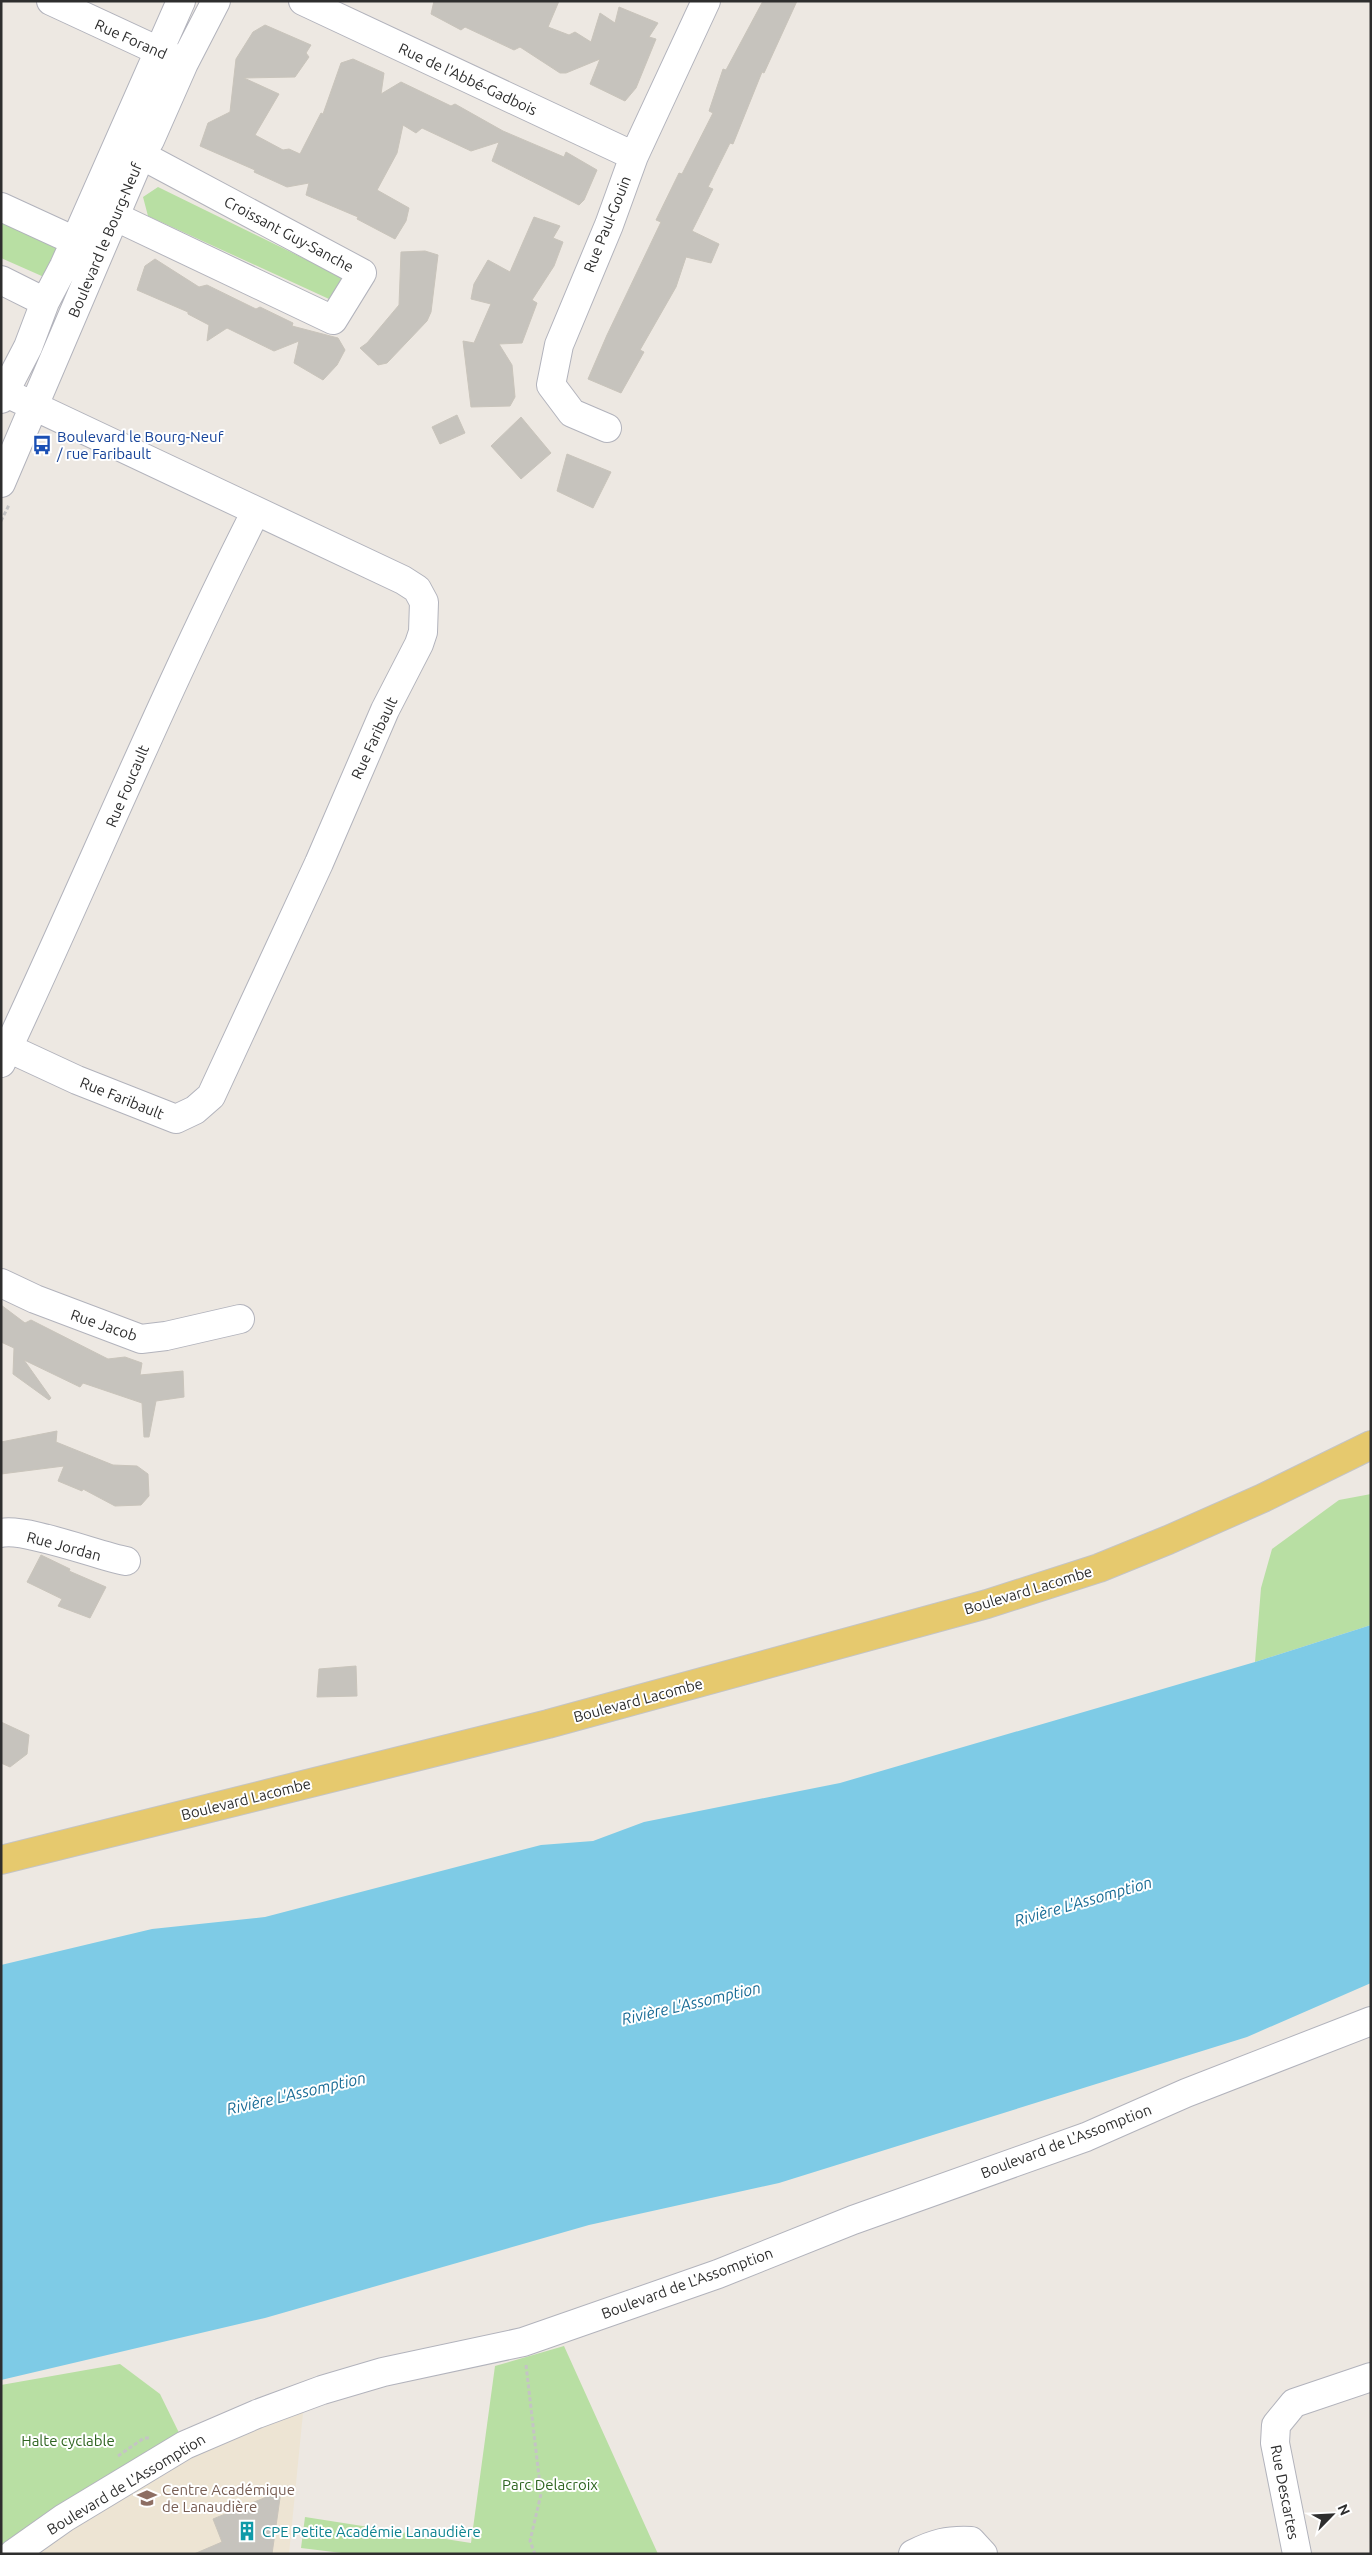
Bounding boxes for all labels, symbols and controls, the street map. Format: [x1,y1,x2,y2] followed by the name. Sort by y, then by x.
[92,16,170,62] street label: Rue Forand
[396,39,540,119] street label: Rue de l'Abbé-Gadbois
[65,160,145,320] street label: Boulevard le Bourg-Neuf
[580,173,634,275] street label: Rue Paul-Gouin
[221,193,357,275] street label: Croissant Guy-Sanche
[56,428,224,462] place label: Boulevard le Bourg-Neuf / rue Faribault
[31,434,53,456] bus stop icon: Boulevard le Bourg-Neuf / rue Faribault
[348,694,401,782] street label: Rue Faribault
[102,742,152,830] street label: Rue Foucault
[78,1073,166,1123] street label: Rue Faribault
[69,1306,139,1344] street label: Rue Jacob
[25,1528,103,1564] street label: Rue Jordan
[962,1562,1094,1618] street label: Boulevard Lacombe
[572,1675,704,1725] street label: Boulevard Lacombe
[179,1775,313,1823] street label: Boulevard Lacombe
[1012,1873,1154,1929] water label: Rivière L'Assomption
[620,1978,762,2028] water label: Rivière L'Assomption
[225,2068,367,2118] water label: Rivière L'Assomption
[978,2101,1154,2181] street label: Boulevard de L'Assomption
[599,2244,775,2322] street label: Boulevard de L'Assomption
[44,2430,208,2538] street label: Boulevard de L'Assomption
[21,2432,115,2449] park label: Halte cyclable
[1267,2443,1303,2541] street label: Rue Descartes
[502,2476,598,2493] park label: Parc Delacroix
[162,2481,295,2515] place label: Centre Académique de Lanaudière
[136,2487,158,2509] school or university icon: Centre Académique de Lanaudière
[1307,2490,1357,2540] north arrow
[1334,2502,1353,2518] text: N
[236,2520,258,2542] building icon: CPE Petite Académie Lanaudière
[262,2523,481,2540] place label: CPE Petite Académie Lanaudière

